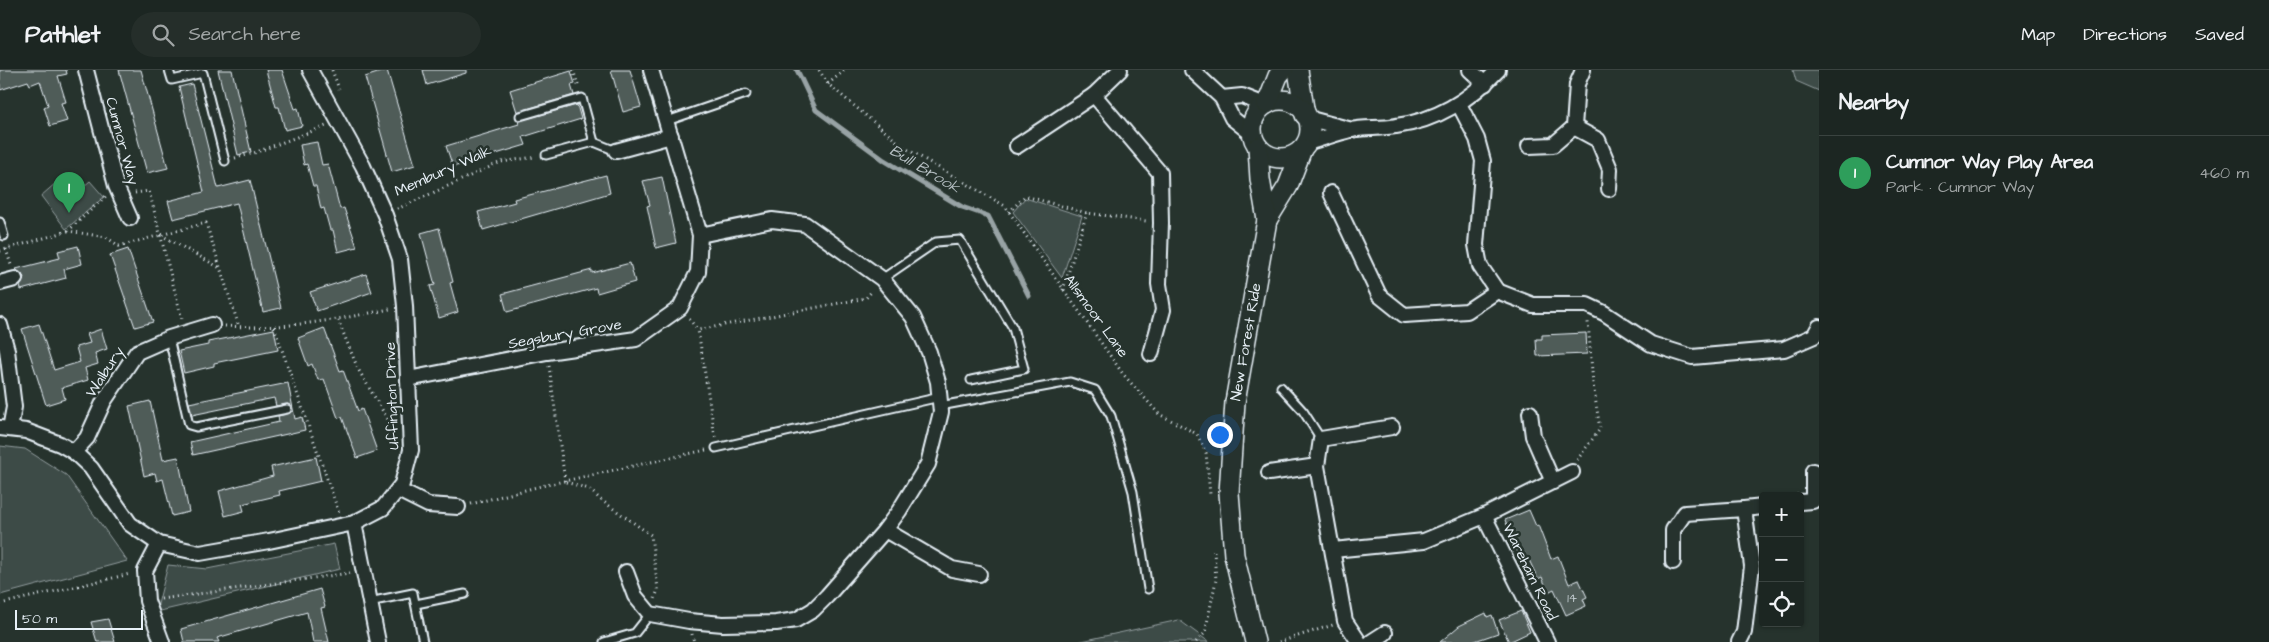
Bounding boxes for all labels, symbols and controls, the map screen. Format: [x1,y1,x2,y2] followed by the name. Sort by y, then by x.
[131,12,481,57] search box
[25,18,101,52] text: Pathlet
[149,21,177,49] icon: search
[189,21,301,48] text: Search here
[2021,22,2055,47] text: Map
[2083,22,2167,47] text: Directions
[2195,22,2244,47] text: Saved
[1839,88,1909,117] text: Nearby
[99,95,144,187] street label: Cumnor Way
[885,139,966,199] water label: Bull Brook
[391,140,495,203] street label: Membury Walk
[1886,149,2093,176] text: Cumnor Way Play Area
[1854,162,1856,184] text: 1
[2199,162,2249,184] text: 460 m
[53,172,85,213] pin: 1
[1886,176,2034,198] text: Park · Cumnor Way
[1059,270,1133,362] street label: Allsmoor Lane
[1225,281,1267,403] street label: New Forest Ride
[507,314,623,355] street label: Segsbury Grove
[380,342,405,450] street label: Uffington Drive
[81,343,130,402] street label: Walbury
[1207,422,1233,448] your location
[1759,492,1804,627] map controls
[1759,492,1804,537] button: +
[1497,520,1563,624] street label: Wareham Road
[1759,537,1804,582] button: −
[1759,582,1804,627] button: locate
[1567,590,1577,607] house number: 14
[15,607,142,630] scale bar
[22,609,57,629] text: 50 m

